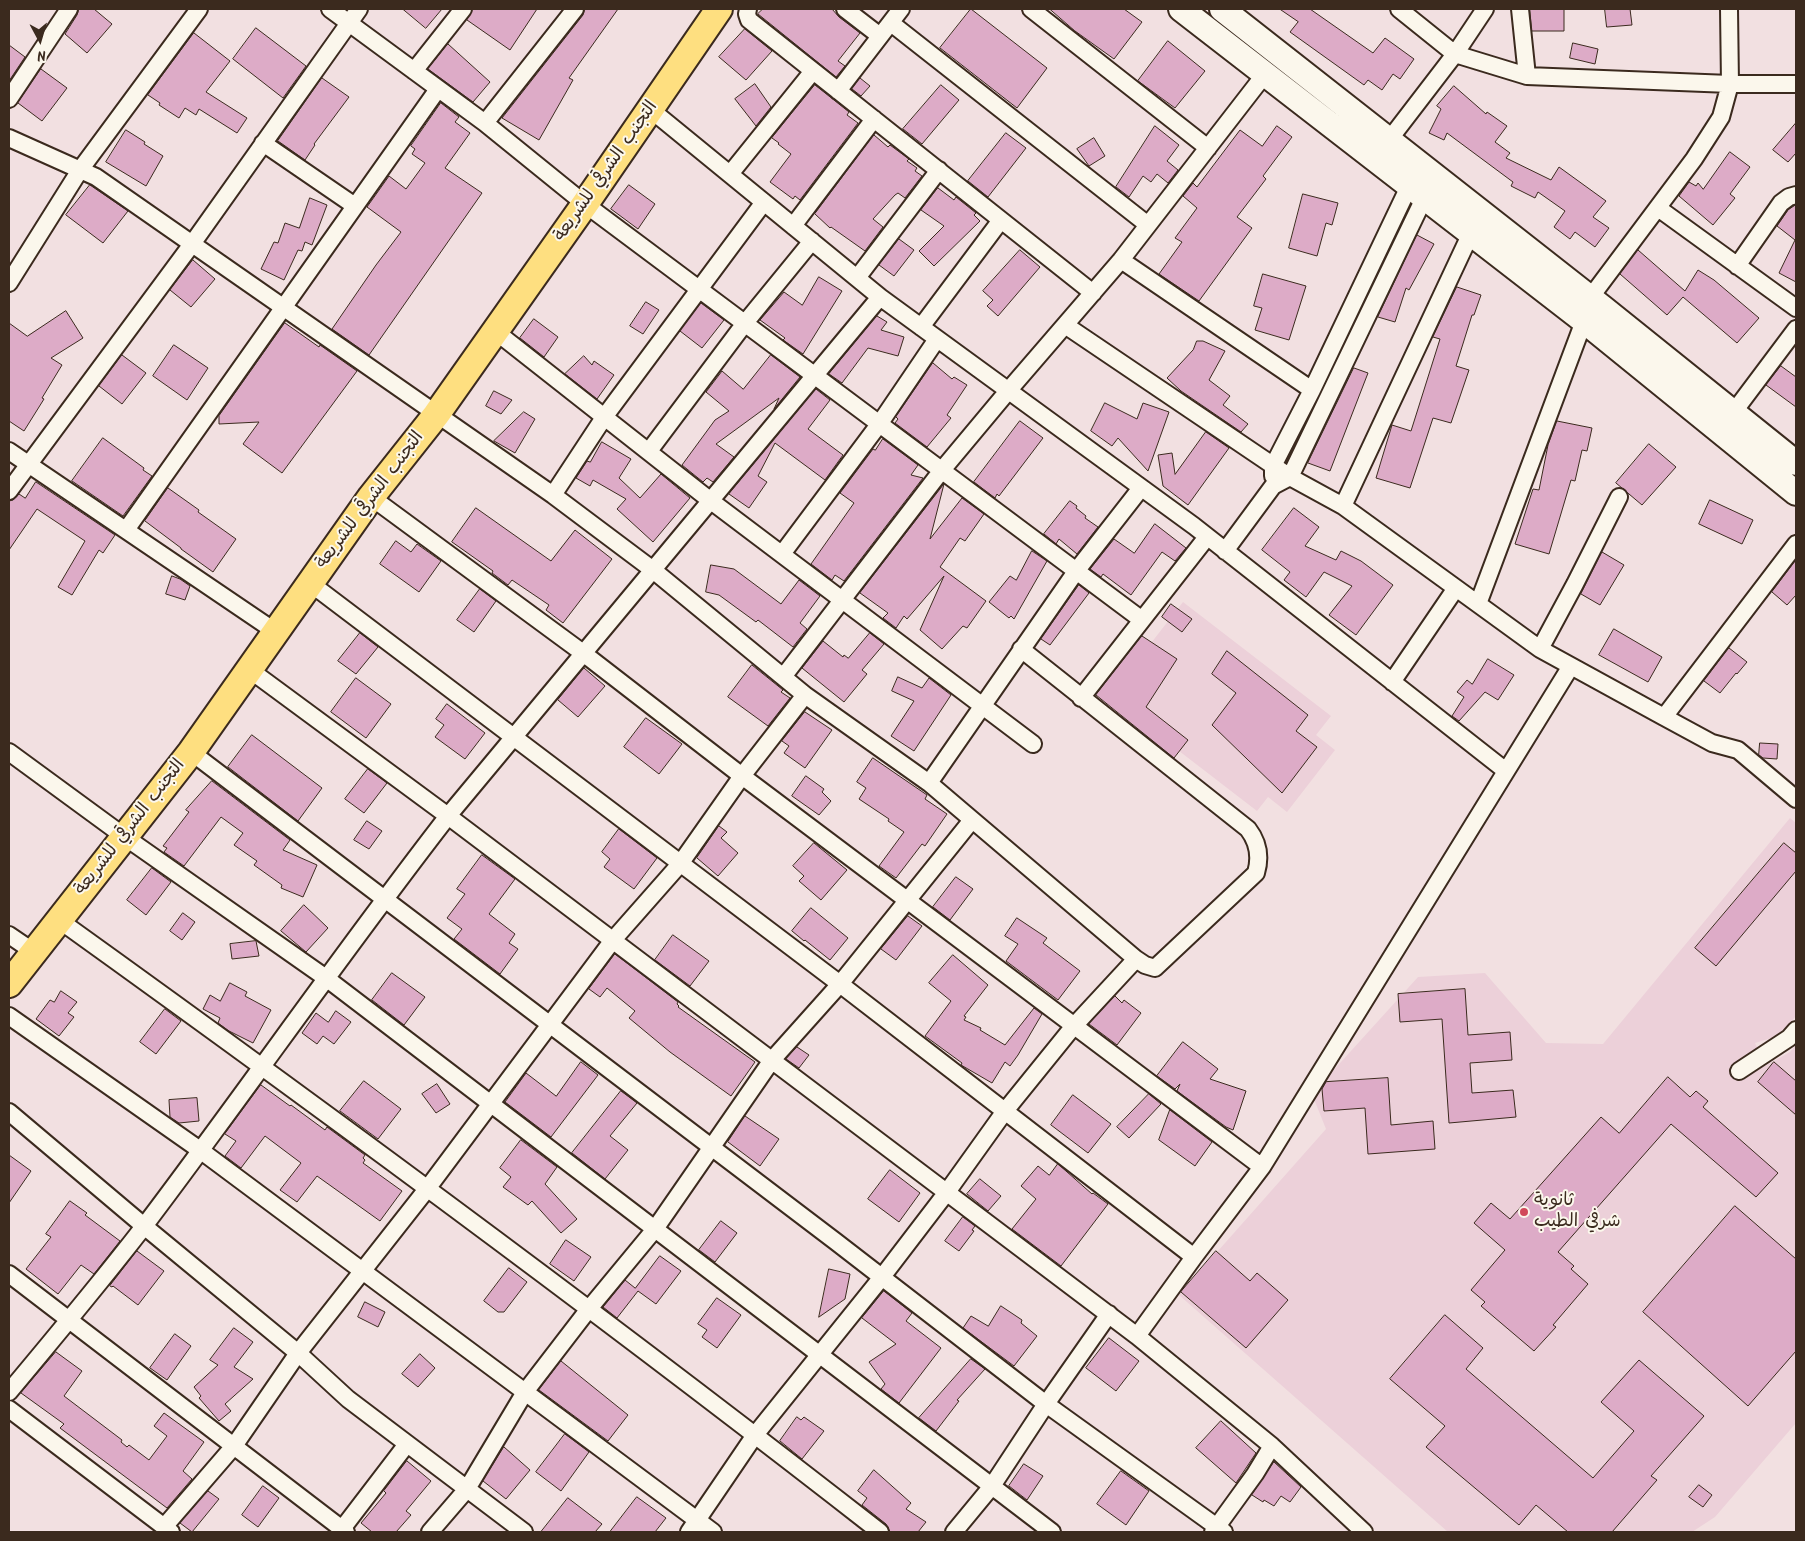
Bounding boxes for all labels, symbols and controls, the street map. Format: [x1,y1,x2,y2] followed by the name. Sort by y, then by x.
[15,15,65,65] north arrow
[36,44,47,66] text: N
[550,98,664,246] street label: التجنب الشرقي للشريعة
[312,428,430,574] street label: التجنب الشرقي للشريعة
[71,756,191,900] street label: التجنب الشرقي للشريعة
[1534,1191,1621,1234] place label: ثانوية شرفي الطيب
[1518,1206,1530,1218] marker: ثانوية شرفي الطيب

